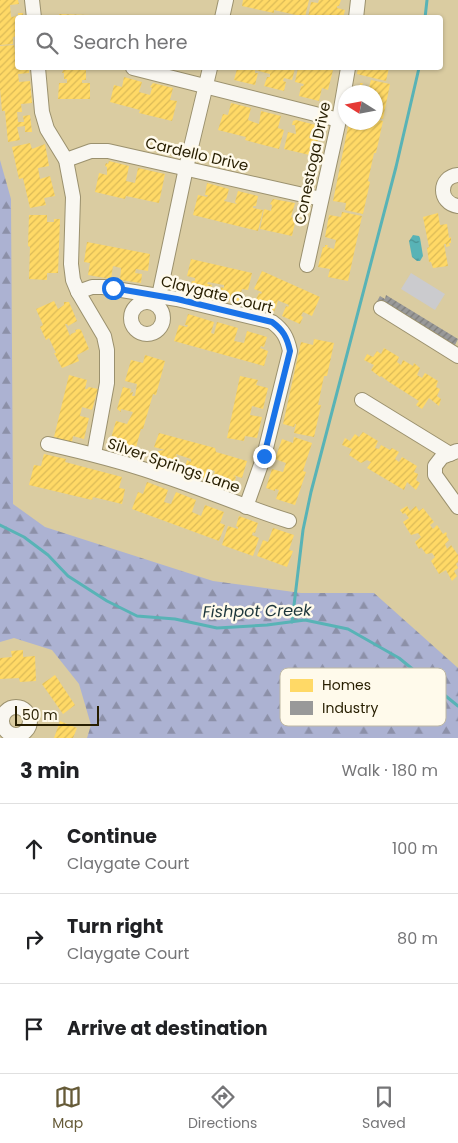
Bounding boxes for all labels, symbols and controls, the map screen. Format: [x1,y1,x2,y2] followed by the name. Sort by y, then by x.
[15,15,443,70] search box
[33,29,61,57] icon: search
[73,29,187,56] text: Search here
[338,85,383,130] north arrow
[289,100,335,226] street label: Conestoga Drive
[143,132,251,176] street label: Cardello Drive
[159,270,275,318] street label: Claygate Court
[102,277,125,300] route start
[105,432,243,498] street label: Silver Springs Lane
[253,445,276,468] route end
[202,599,312,623] water label: Fishpot Creek
[280,668,446,726] legend
[322,675,371,695] text: Homes
[322,698,378,718] text: Industry
[15,703,99,726] scale bar
[22,705,58,725] text: 50 m
[20,756,80,785] text: 3 min
[341,759,438,782] text: Walk · 180 m
[67,823,157,850] text: Continue
[20,835,48,863] icon: ahead
[392,837,438,860] text: 100 m
[67,852,189,875] text: Claygate Court
[67,913,163,940] text: Turn right
[20,925,48,953] icon: right
[397,927,438,950] text: 80 m
[67,942,189,965] text: Claygate Court
[20,1015,48,1043] icon: arrive
[67,1015,268,1042] text: Arrive at destination
[52,1083,83,1134] tab: Map
[188,1083,257,1134] tab: Directions
[362,1083,406,1134] tab: Saved

